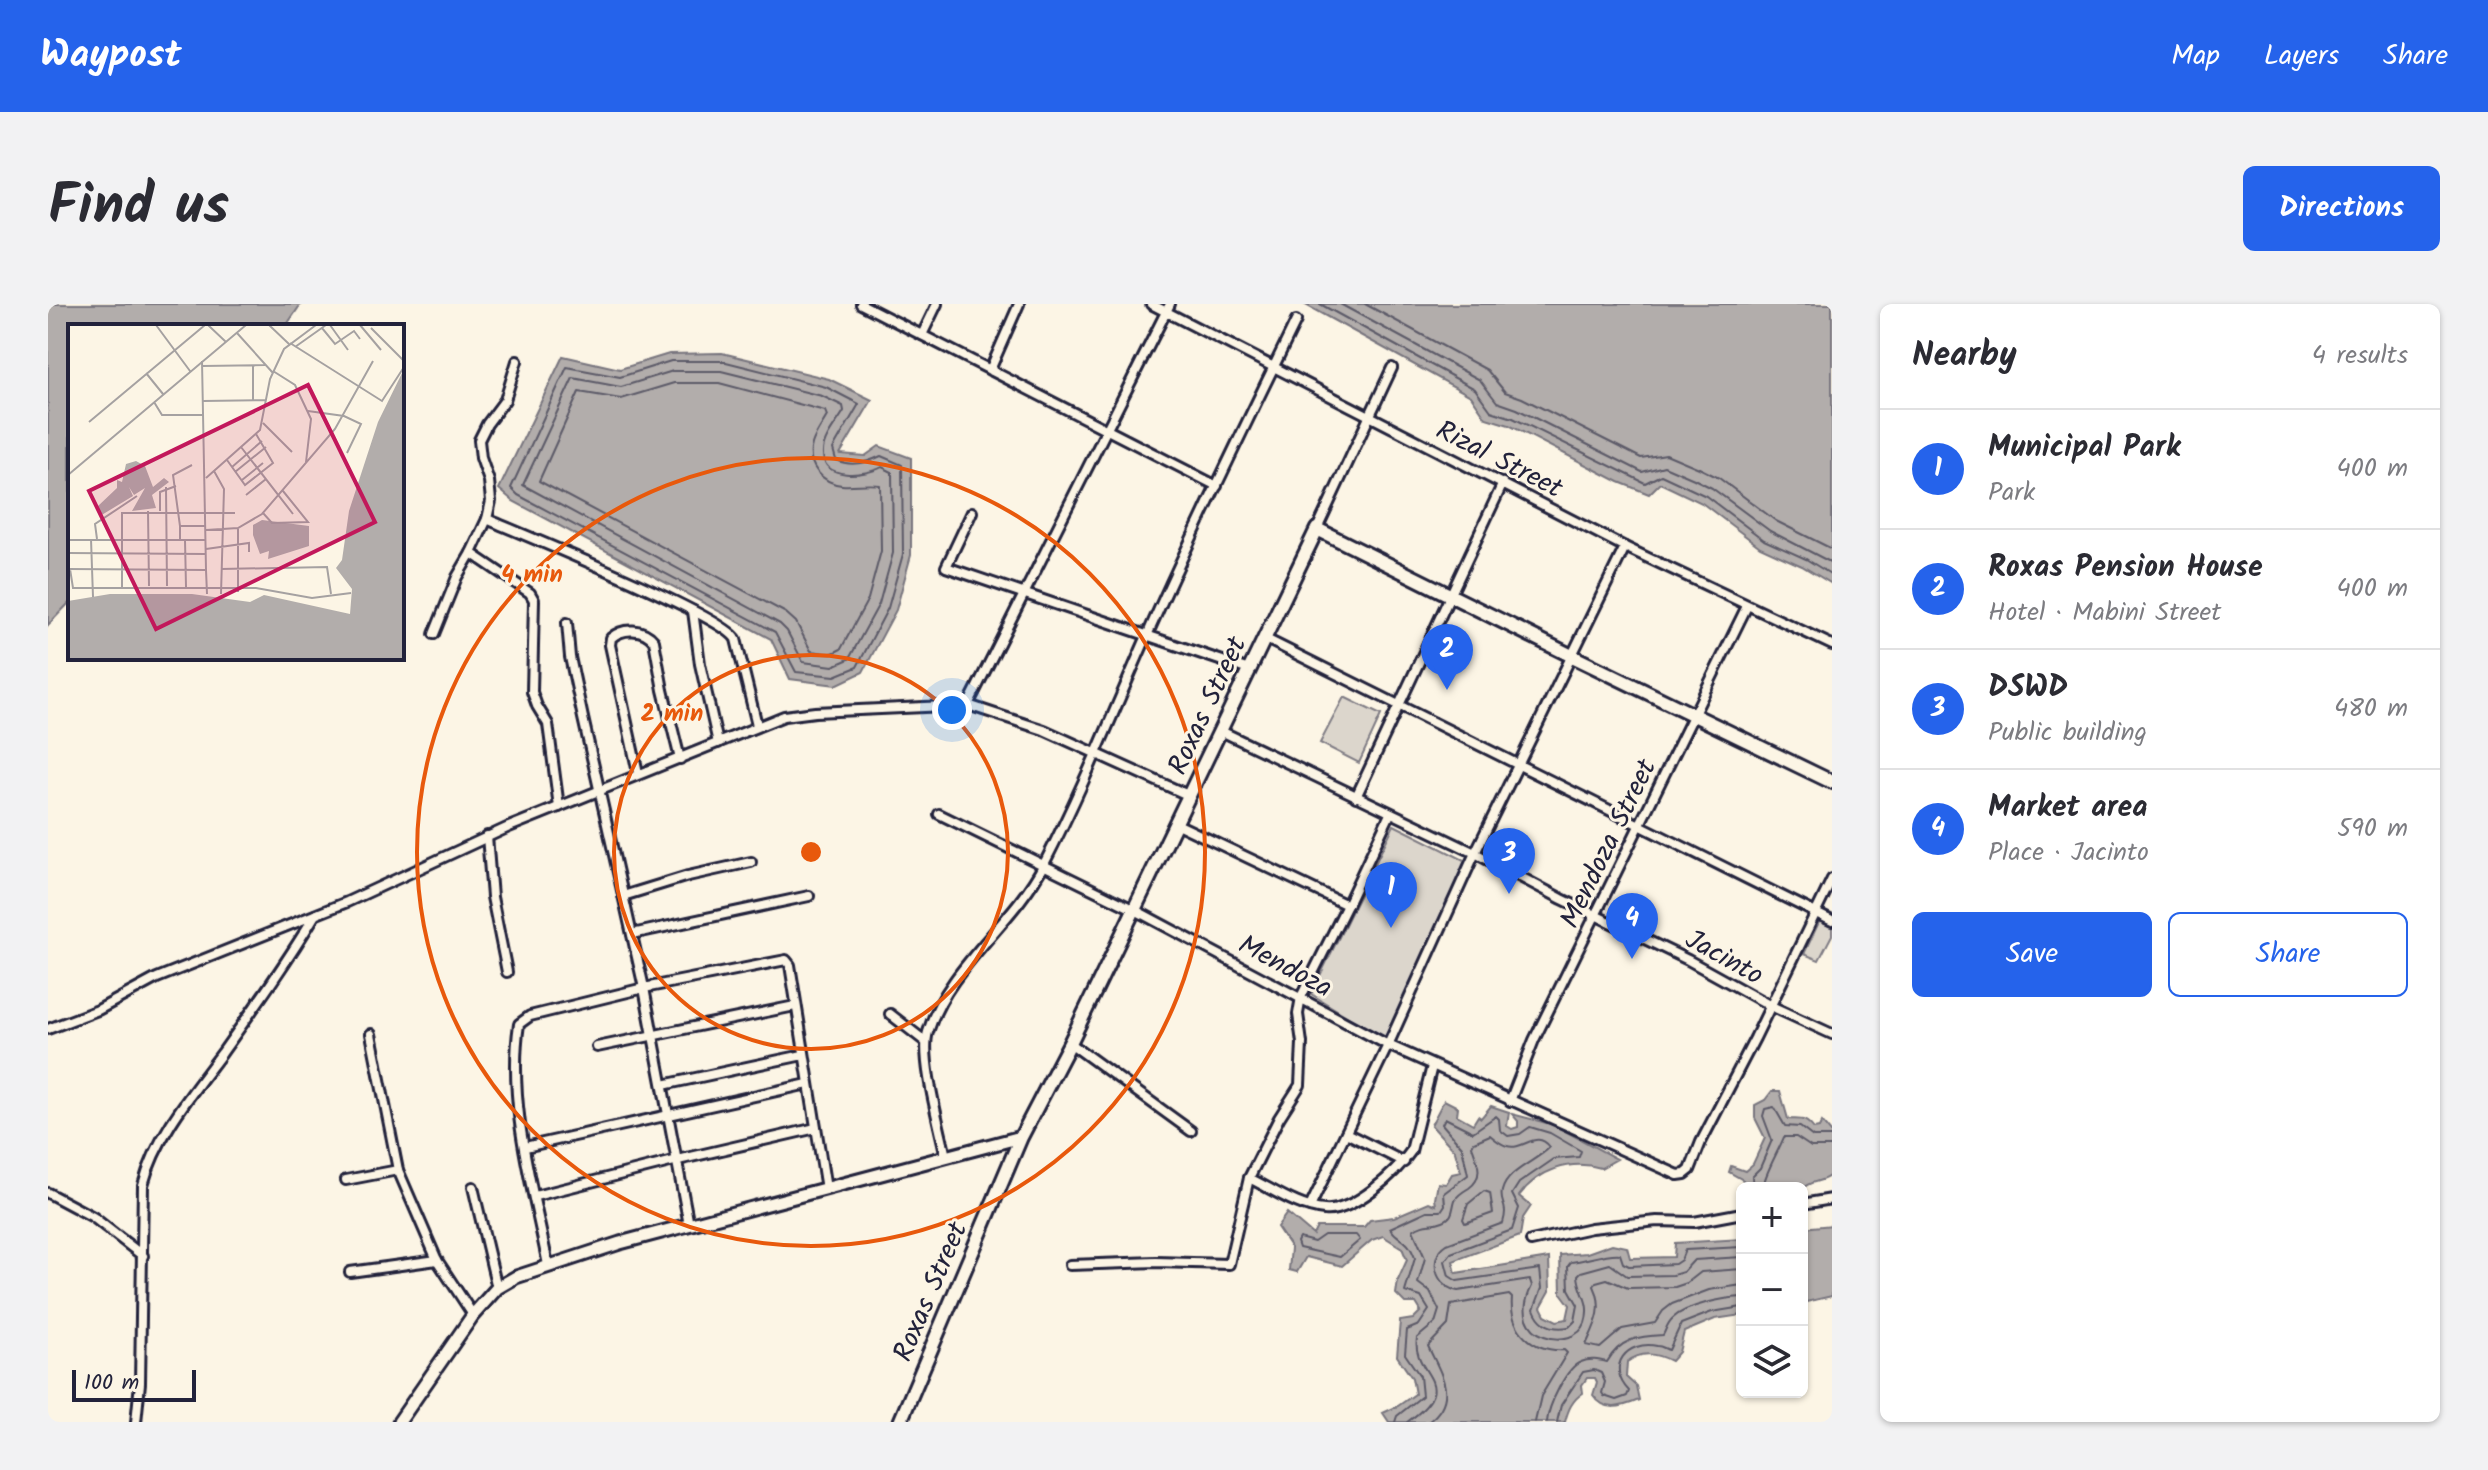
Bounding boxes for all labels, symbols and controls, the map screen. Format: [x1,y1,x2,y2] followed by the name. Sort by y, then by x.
[40,26,182,86] text: Waypost
[2171,34,2220,79] text: Map
[2264,34,2339,79] text: Layers
[2383,34,2448,79] text: Share
[48,163,229,253] text: Find us
[2243,166,2440,251] button: Directions
[68,324,404,660] inset map
[1912,329,2017,383] text: Nearby
[2312,335,2408,377] text: 4 results
[1427,409,1571,512] street label: Rizal Street
[1988,424,2181,472] text: Municipal Park
[1934,448,1942,490] text: 1
[2337,448,2408,490] text: 400 m
[1988,472,2035,514] text: Park
[1988,544,2263,592] text: Roxas Pension House
[501,556,563,595] text: 4 min
[1930,568,1946,610] text: 2
[2337,568,2408,610] text: 400 m
[1988,592,2221,634] text: Hotel · Mabini Street
[1421,624,1473,690] pin: 2
[1157,628,1260,783] street label: Roxas Street
[1988,664,2068,712] text: DSWD
[1931,688,1945,730] text: 3
[2334,688,2408,730] text: 480 m
[932,690,972,730] your location
[641,695,703,734] text: 2 min
[1988,712,2147,754] text: Public building
[1549,751,1670,937] street label: Mendoza Street
[1988,784,2147,832] text: Market area
[1931,808,1945,850] text: 4
[2337,808,2408,850] text: 590 m
[1483,828,1535,894] pin: 3
[1988,832,2149,874] text: Place · Jacinto
[797,838,825,866] centre of rings
[1365,862,1417,928] pin: 1
[1606,893,1658,959] pin: 4
[1912,912,2152,997] button: Save
[2168,912,2408,997] button: Share
[1676,918,1771,998] street label: Jacinto
[1229,923,1340,1011] street label: Mendoza
[1736,1182,1808,1398] map controls
[1736,1182,1808,1254] button: +
[882,1214,981,1369] street label: Roxas Street
[1736,1254,1808,1326] button: −
[1736,1326,1808,1398] button: layers
[72,1366,196,1402] scale bar
[84,1366,139,1401] text: 100 m

